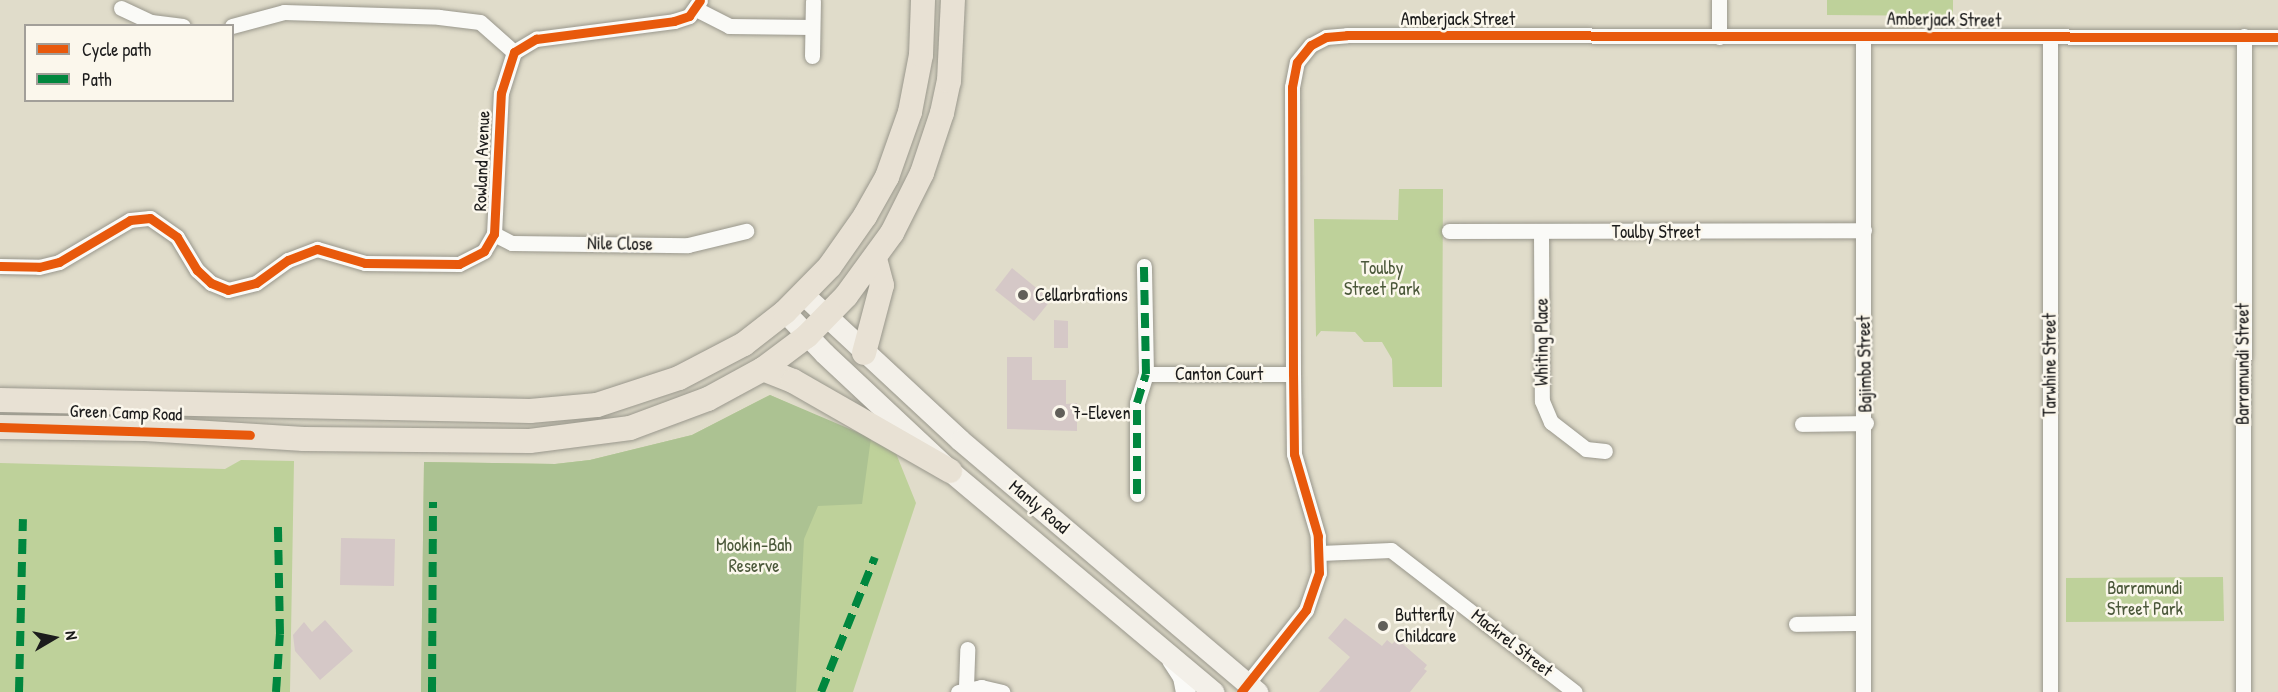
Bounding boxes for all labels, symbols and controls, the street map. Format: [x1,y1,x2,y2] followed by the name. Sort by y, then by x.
[1401,8,1515,30] street label: Amberjack Street
[1887,8,2001,32] street label: Amberjack Street
[24,24,234,102] legend
[82,37,151,62] text: Cycle path
[82,67,111,92] text: Path
[469,110,495,212] street label: Rowland Avenue
[1612,221,1700,243] street label: Toulby Street
[587,233,653,255] street label: Nile Close
[1344,258,1420,300] park label: Toulby Street Park
[1035,284,1128,306] place label: Cellarbrations
[1016,288,1030,302] marker: Cellarbrations
[1531,298,1553,386] street label: Whiting Place
[2232,303,2254,425] street label: Barramundi Street
[2039,313,2061,417] street label: Tarwhine Street
[1853,315,1877,413] street label: Bajimba Street
[1175,363,1263,385] street label: Canton Court
[69,400,183,426] street label: Green Camp Road
[1072,402,1131,424] place label: 7-Eleven
[1053,406,1067,420] marker: 7-Eleven
[1005,476,1073,538] street label: Manly Road
[716,535,792,578] park label: Mookin-Bah Reserve
[2107,578,2183,620] park label: Barramundi Street Park
[1395,605,1456,648] place label: Butterfly Childcare
[1467,605,1557,681] street label: Mackrel Street
[24,608,84,668] north arrow
[1376,619,1390,633] marker: Butterfly Childcare
[60,629,83,641] text: N

